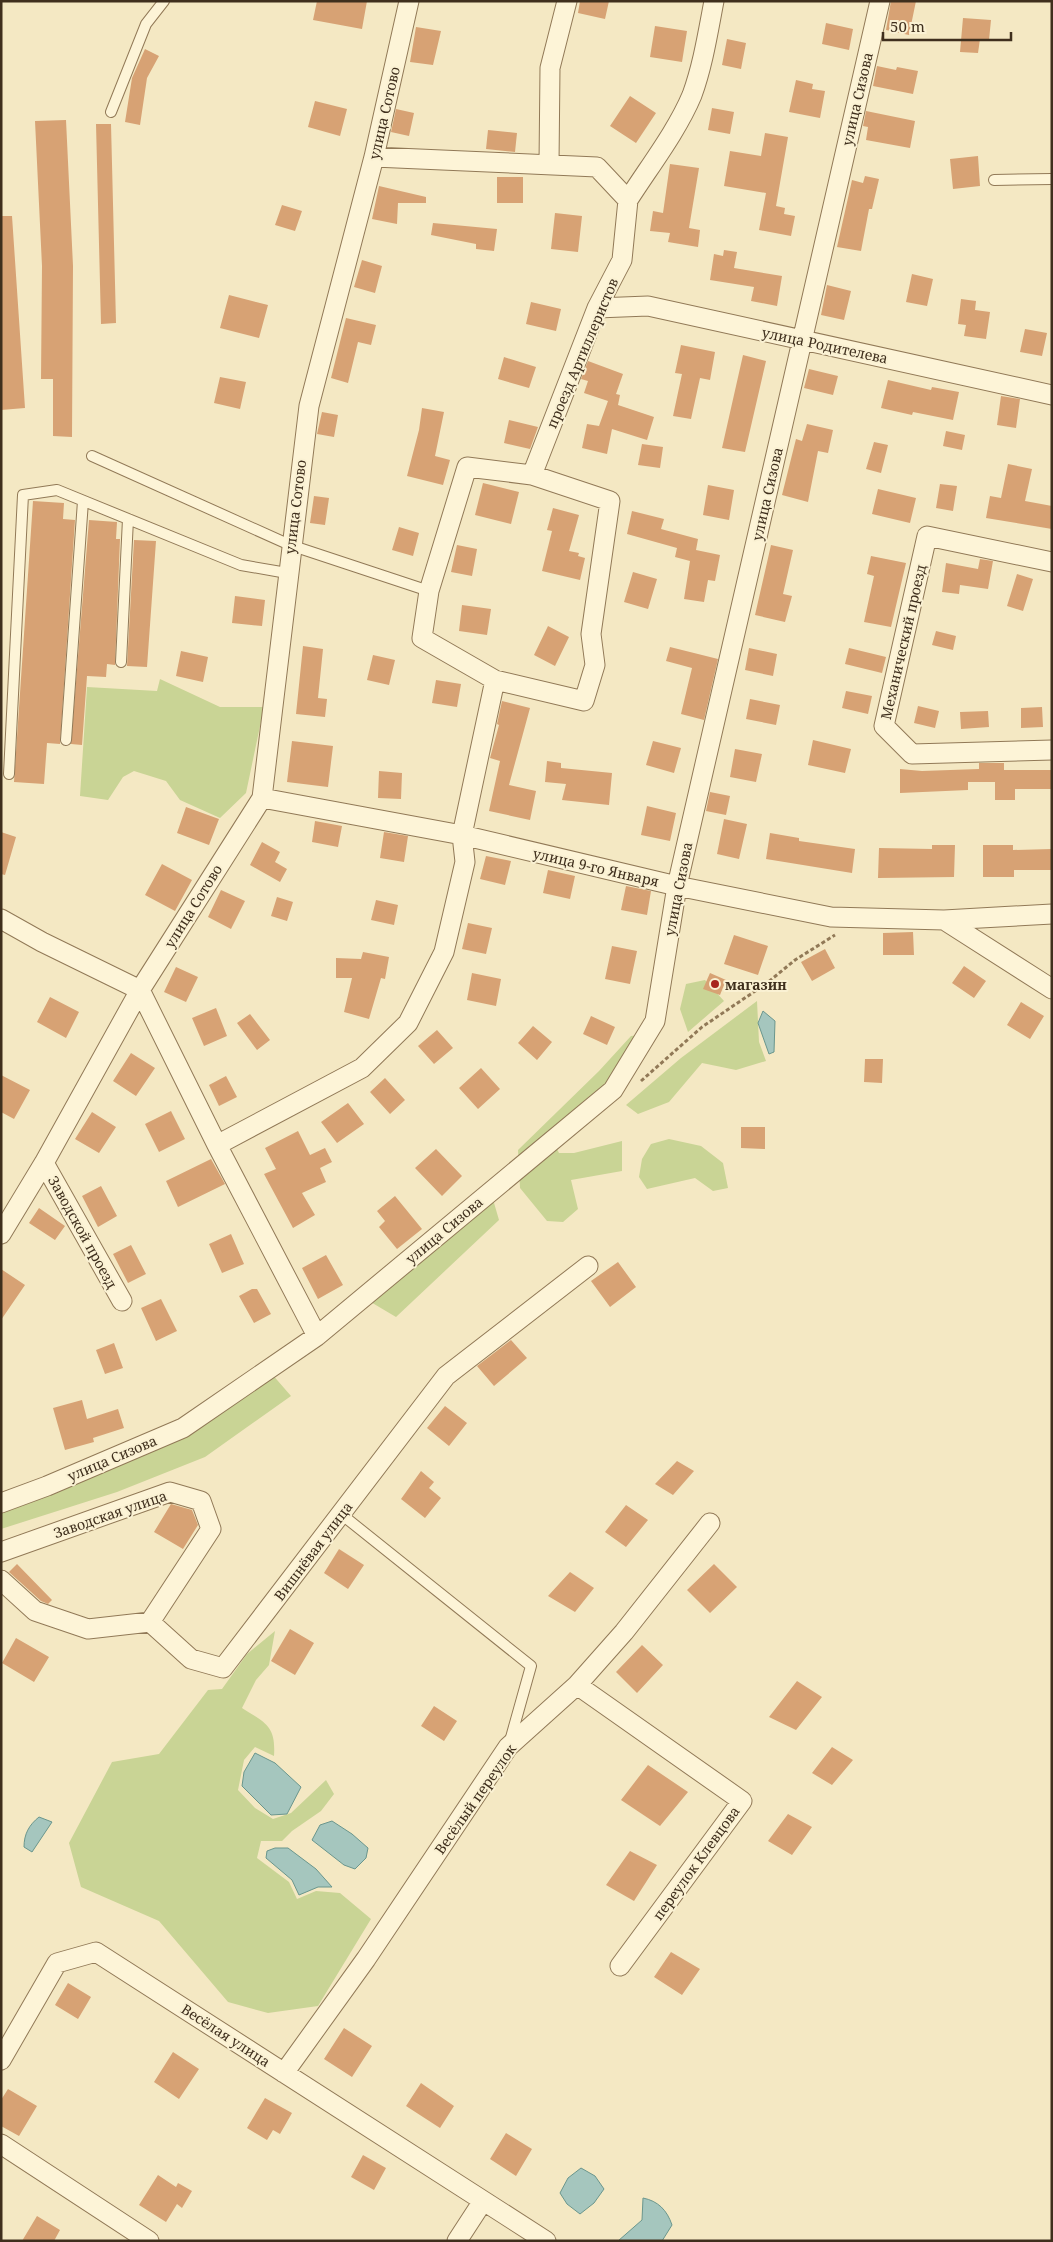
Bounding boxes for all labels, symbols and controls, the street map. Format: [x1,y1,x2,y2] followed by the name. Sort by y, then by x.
[883,10,1010,42] scale bar
[890,16,925,36] text: 50 m
[837,50,877,148] street label: улица Сизова
[364,65,404,161] street label: улица Сотово
[542,275,622,431] street label: проезд Артиллеристов
[760,322,890,368] street label: улица Родителева
[747,445,787,543] street label: улица Сизова
[280,459,310,555] street label: улица Сотово
[876,562,930,722] street label: Механический проезд
[660,840,696,938] street label: улица Сизова
[531,843,661,891] street label: улица 9-го Января
[160,861,226,951] street label: улица Сотово
[725,975,787,994] place label: магазин
[709,978,721,990] marker: магазин
[44,1172,122,1292] street label: Заводской проезд
[401,1192,487,1268] street label: улица Сизова
[64,1431,160,1485] street label: улица Сизова
[51,1486,169,1542] street label: Заводская улица
[270,1498,356,1604] street label: Вишнёвая улица
[430,1740,521,1858] street label: Весёлый переулок
[648,1802,744,1924] street label: переулок Клевцова
[178,1999,274,2071] street label: Весёлая улица

